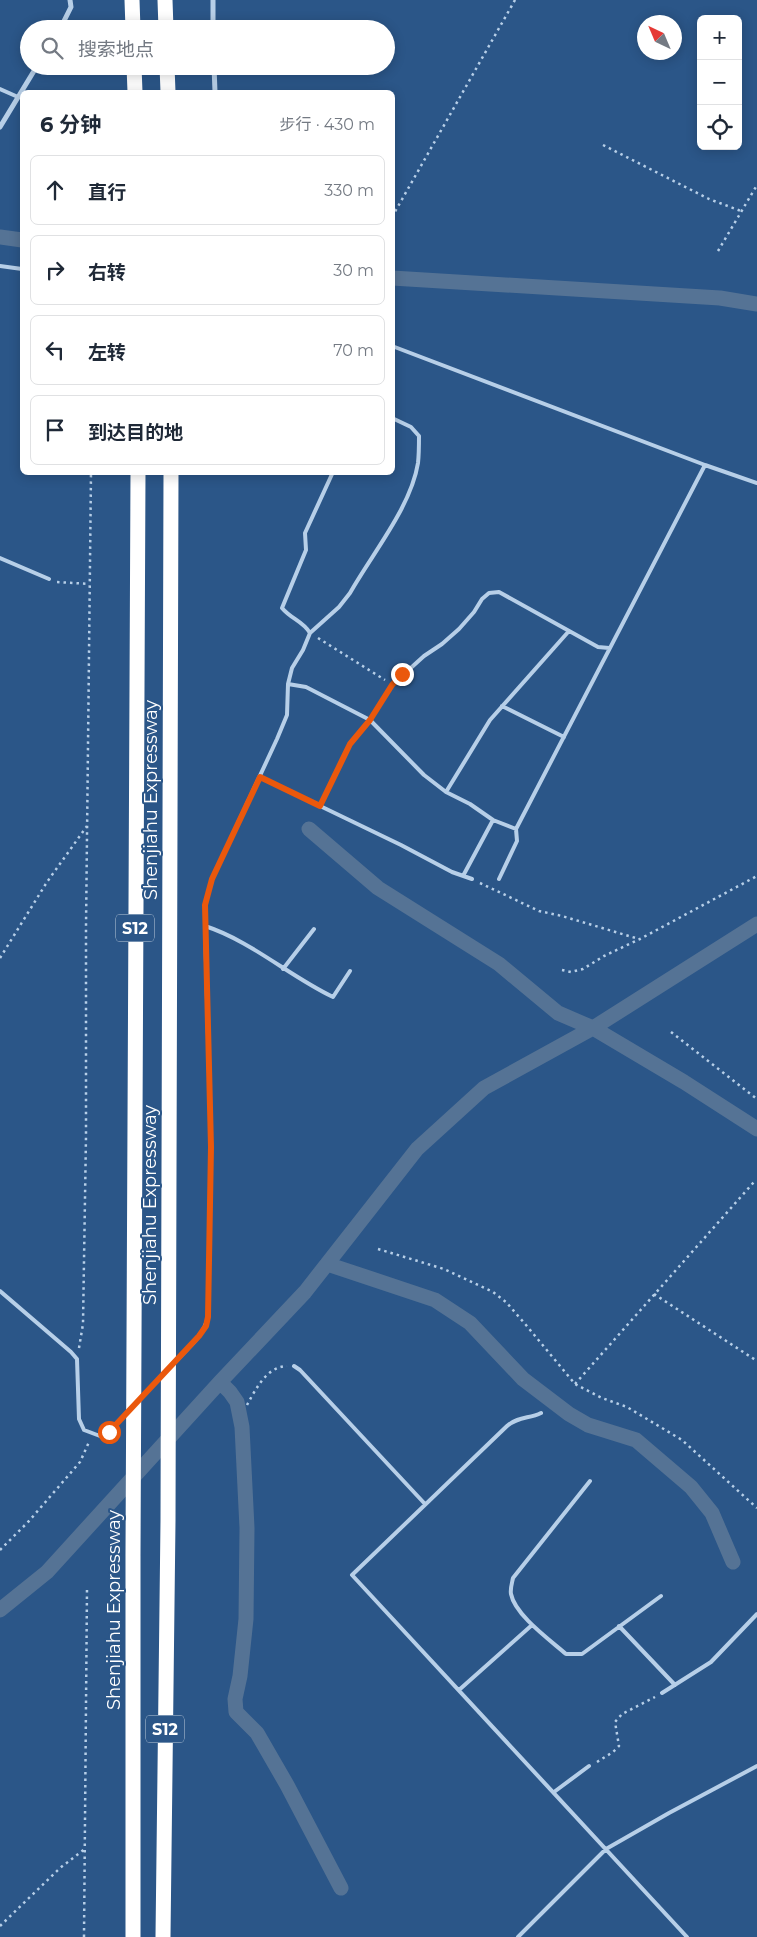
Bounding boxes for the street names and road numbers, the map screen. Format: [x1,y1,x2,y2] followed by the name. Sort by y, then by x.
[140,700,162,900] street label: Shenjiahu Expressway
[116,914,154,941] road number: S12
[139,1105,161,1305] street label: Shenjiahu Expressway
[103,1510,125,1710] street label: Shenjiahu Expressway
[146,1716,184,1742] road number: S12

